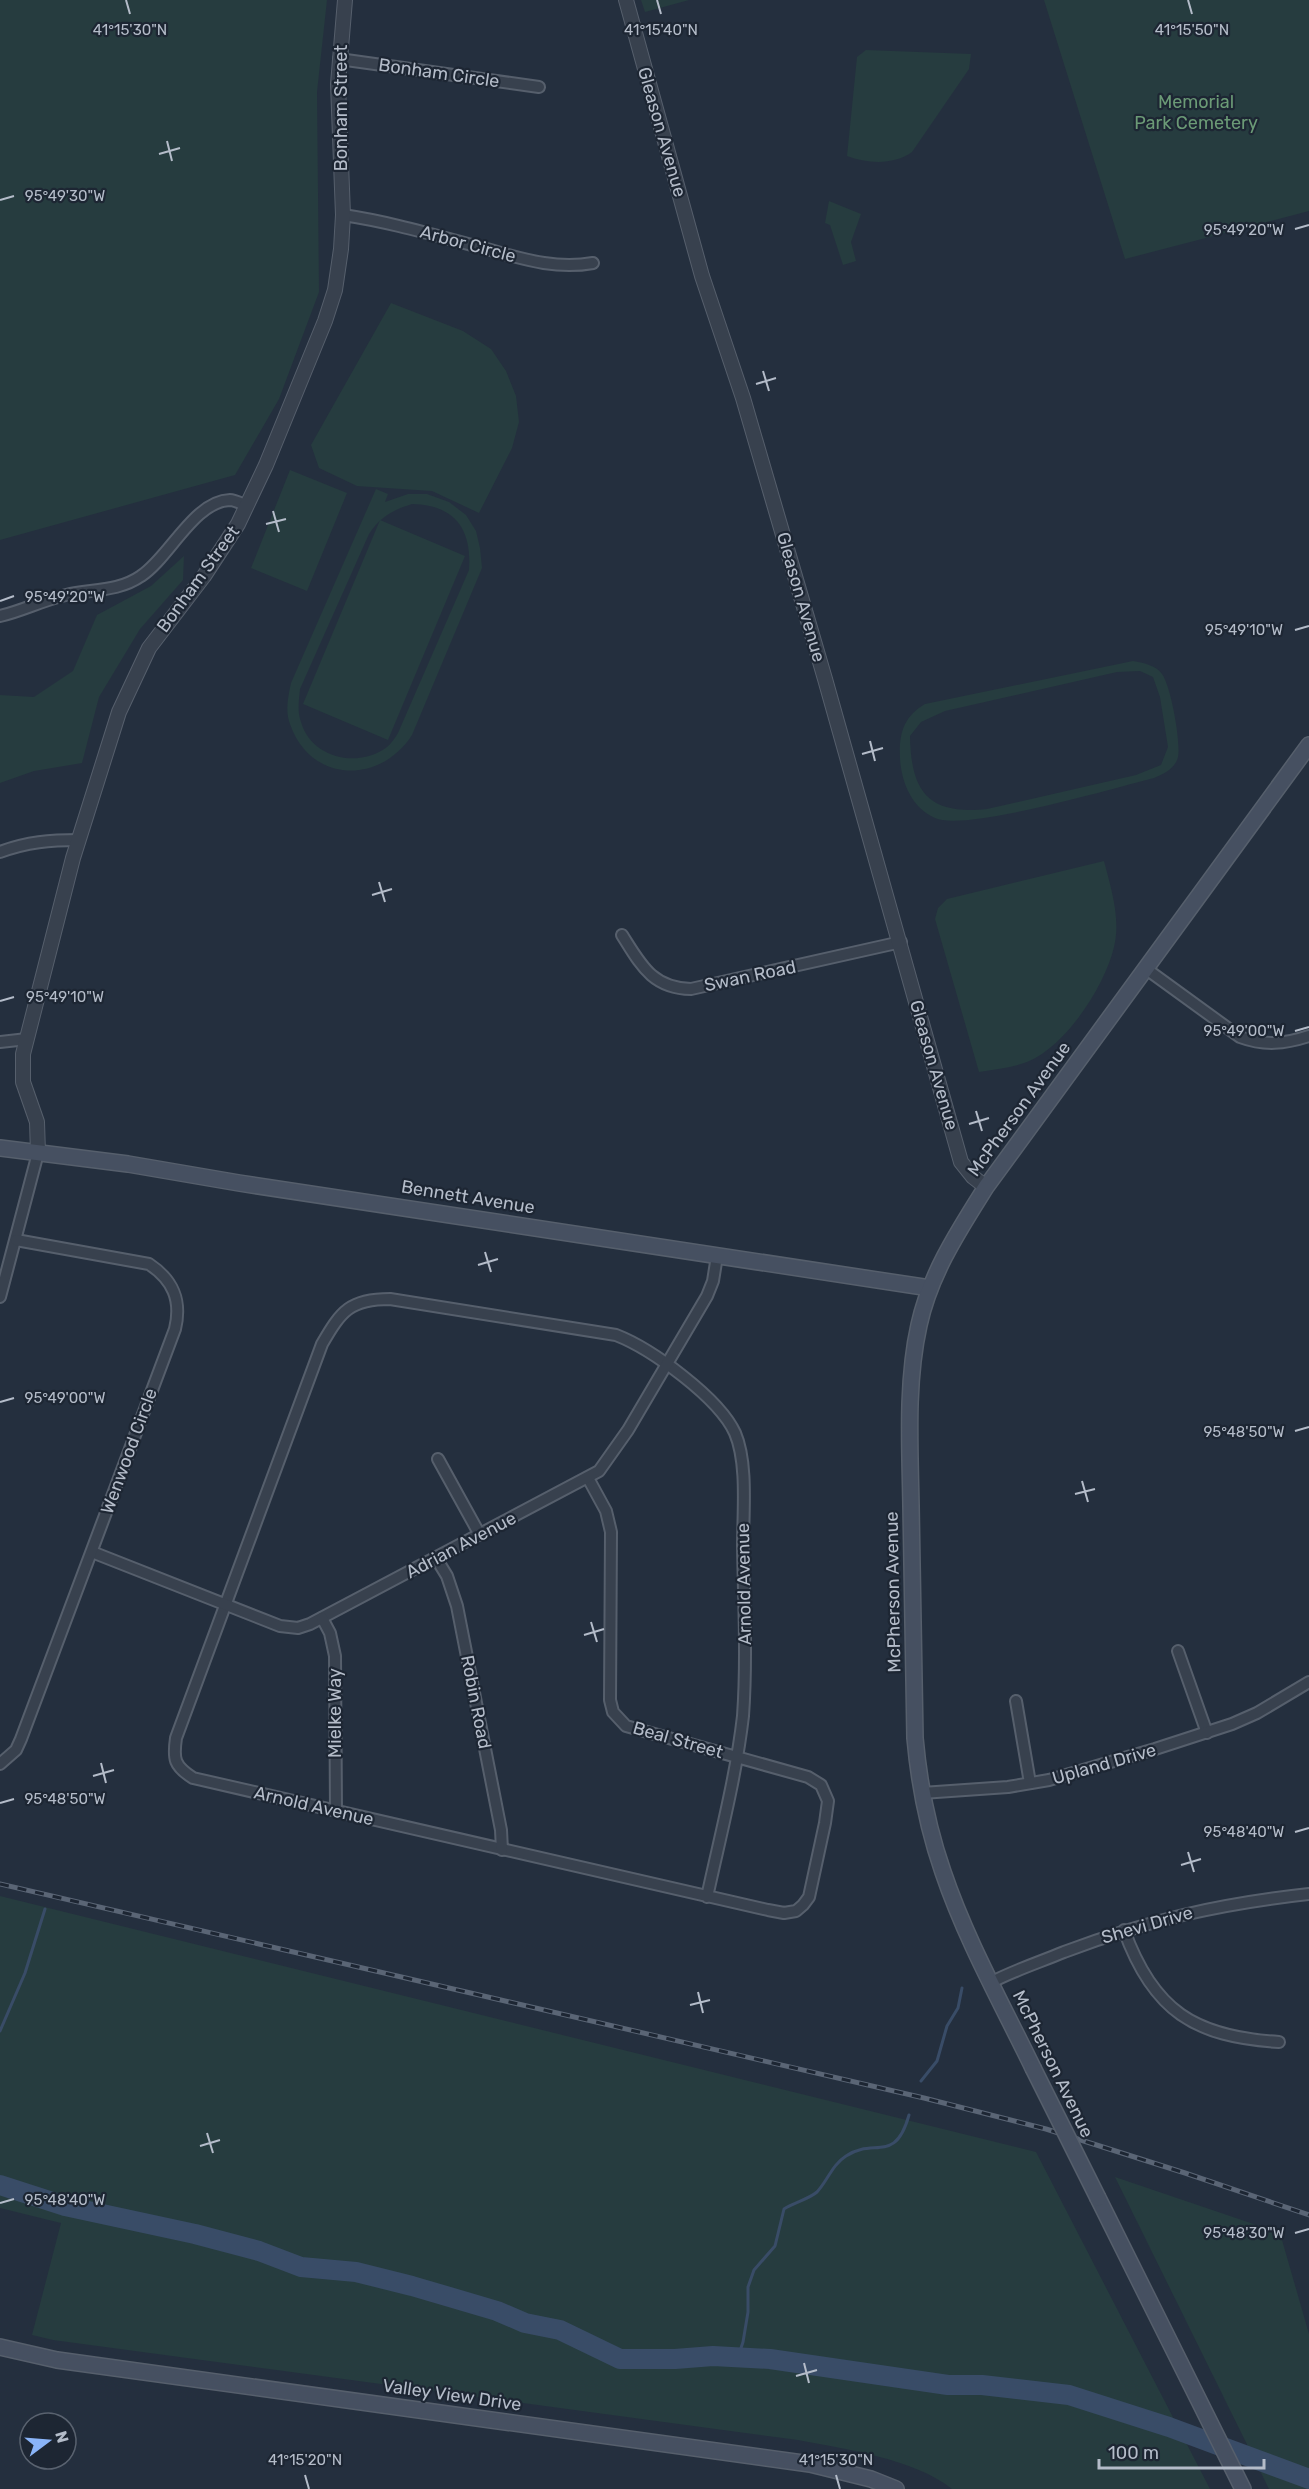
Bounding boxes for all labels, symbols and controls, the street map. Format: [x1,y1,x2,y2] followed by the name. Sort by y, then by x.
[93,21,167,39] text: 41°15'30"N
[624,21,698,39] text: 41°15'40"N
[1155,21,1229,39] text: 41°15'50"N
[330,45,352,171] street label: Bonham Street
[377,54,501,92] street label: Bonham Circle
[633,65,691,199] street label: Gleason Avenue
[1134,91,1258,134] park label: Memorial Park Cemetery
[25,187,105,205] text: 95°49'30"W
[418,221,518,267] street label: Arbor Circle
[1204,221,1284,239] text: 95°49'20"W
[152,521,244,637] street label: Bonham Street
[772,530,830,664] street label: Gleason Avenue
[25,588,105,606] text: 95°49'20"W
[1205,621,1283,639] text: 95°49'10"W
[702,956,798,996] street label: Swan Road
[26,988,104,1006] text: 95°49'10"W
[905,998,963,1132] street label: Gleason Avenue
[1203,1022,1285,1040] text: 95°49'00"W
[963,1037,1075,1181] street label: McPherson Avenue
[400,1176,536,1218] street label: Bennett Avenue
[96,1385,162,1517] street label: Wenwood Circle
[24,1389,106,1407] text: 95°49'00"W
[1203,1423,1285,1441] text: 95°48'50"W
[402,1507,520,1583] street label: Adrian Avenue
[881,1511,905,1673] street label: McPherson Avenue
[732,1523,756,1645] street label: Arnold Avenue
[456,1653,496,1751] street label: Robin Road
[324,1668,346,1758] street label: Mielke Way
[630,1717,726,1763] street label: Beal Street
[1050,1739,1158,1789] street label: Upland Drive
[252,1782,376,1830] street label: Arnold Avenue
[24,1790,106,1808] text: 95°48'50"W
[1204,1823,1284,1841] text: 95°48'40"W
[1099,1901,1195,1949] street label: Shevi Drive
[1008,1987,1098,2141] street label: McPherson Avenue
[25,2191,105,2209] text: 95°48'40"W
[1203,2224,1285,2242] text: 95°48'30"W
[381,2374,523,2416] street label: Valley View Drive
[18,2411,78,2471] north arrow
[51,2429,73,2445] text: N
[1099,2432,1264,2470] scale bar
[1108,2442,1159,2464] text: 100 m
[268,2451,342,2469] text: 41°15'20"N
[799,2451,873,2469] text: 41°15'30"N

